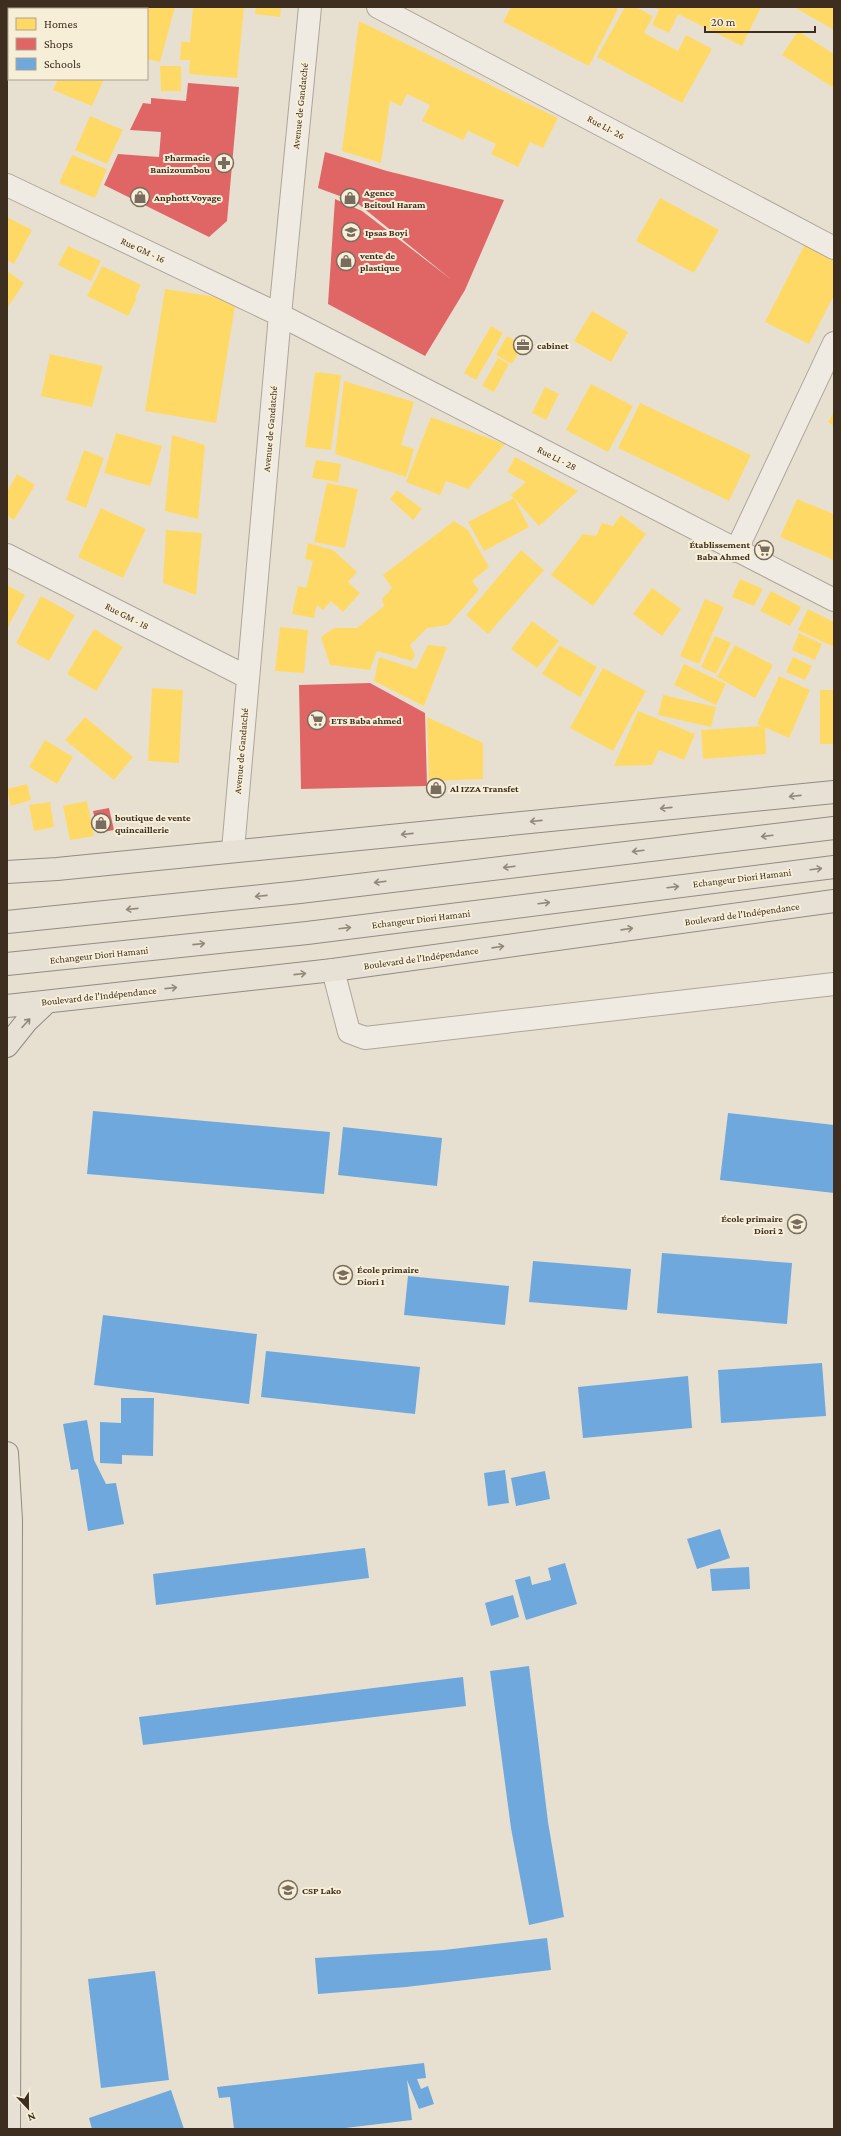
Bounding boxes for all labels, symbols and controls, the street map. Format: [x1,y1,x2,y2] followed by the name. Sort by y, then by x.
[8,8,148,80] legend
[705,8,815,34] scale bar
[711,15,736,29] text: 20 m
[44,17,78,31] text: Homes
[44,37,73,51] text: Shops
[44,57,81,71] text: Schools
[290,62,310,149] street label: Avenue de Gandatché
[586,113,626,141] street label: Rue LI- 26
[150,152,210,175] place label: Pharmacie Banizoumbou
[213,152,235,174] pharmacy icon: Pharmacie Banizoumbou
[129,186,151,208] shop icon: Anphott Voyage
[339,187,361,209] shop icon: Agence Beitoul Haram
[363,187,426,210] place label: Agence Beitoul Haram
[153,192,221,203] place label: Anphott Voyage
[340,221,362,243] school or university icon: Ipsas Boyi
[365,227,408,238] place label: Ipsas Boyi
[119,235,167,265] street label: Rue GM - 16
[335,250,357,272] shop icon: vente de plastique
[359,250,400,273] place label: vente de plastique
[512,334,534,356] office icon: cabinet
[537,340,569,351] place label: cabinet
[261,385,279,472] street label: Avenue de Gandatché
[536,443,578,473] street label: Rue LI - 28
[689,539,751,562] place label: Établissement Baba Ahmed
[753,539,775,561] supermarket icon: Établissement Baba Ahmed
[103,600,151,632] street label: Rue GM - 18
[232,707,250,794] street label: Avenue de Gandatché
[306,709,328,731] supermarket icon: ETS Baba ahmed
[331,715,402,726] place label: ETS Baba ahmed
[425,777,447,799] shop icon: Al IZZA Transfet
[449,783,519,794] place label: Al IZZA Transfet
[789,792,802,800] one-way arrow
[660,805,673,812] one-way arrow
[90,812,112,834] shop icon: boutique de vente quincaillerie
[114,812,191,835] place label: boutique de vente quincaillerie
[530,817,543,825] one-way arrow
[401,830,414,837] one-way arrow
[761,832,774,839] one-way arrow
[632,847,645,855] one-way arrow
[503,863,516,871] one-way arrow
[809,865,822,873] one-way arrow
[692,866,792,889] street label: Echangeur Diori Hamani
[374,878,387,886] one-way arrow
[666,883,679,891] one-way arrow
[255,892,268,900] one-way arrow
[537,900,550,907] one-way arrow
[684,900,801,927] street label: Boulevard de l'Indépendance
[126,906,139,913] one-way arrow
[371,907,471,930] street label: Echangeur Diori Hamani
[339,924,352,932] one-way arrow
[620,925,633,933] one-way arrow
[192,941,205,948] one-way arrow
[492,943,505,951] one-way arrow
[49,944,149,966] street label: Echangeur Diori Hamani
[363,944,480,971] street label: Boulevard de l'Indépendance
[293,970,306,977] one-way arrow
[41,984,158,1008] street label: Boulevard de l'Indépendance
[164,984,177,992] one-way arrow
[21,1018,31,1028] one-way arrow
[721,1213,783,1236] place label: École primaire Diori 2
[786,1213,808,1235] school or university icon: École primaire Diori 2
[332,1264,354,1286] school or university icon: École primaire Diori 1
[357,1264,419,1287] place label: École primaire Diori 1
[277,1879,299,1901] school or university icon: CSP Lako
[302,1885,341,1896] place label: CSP Lako
[8,2088,48,2128] north arrow
[26,2110,37,2124] text: N

